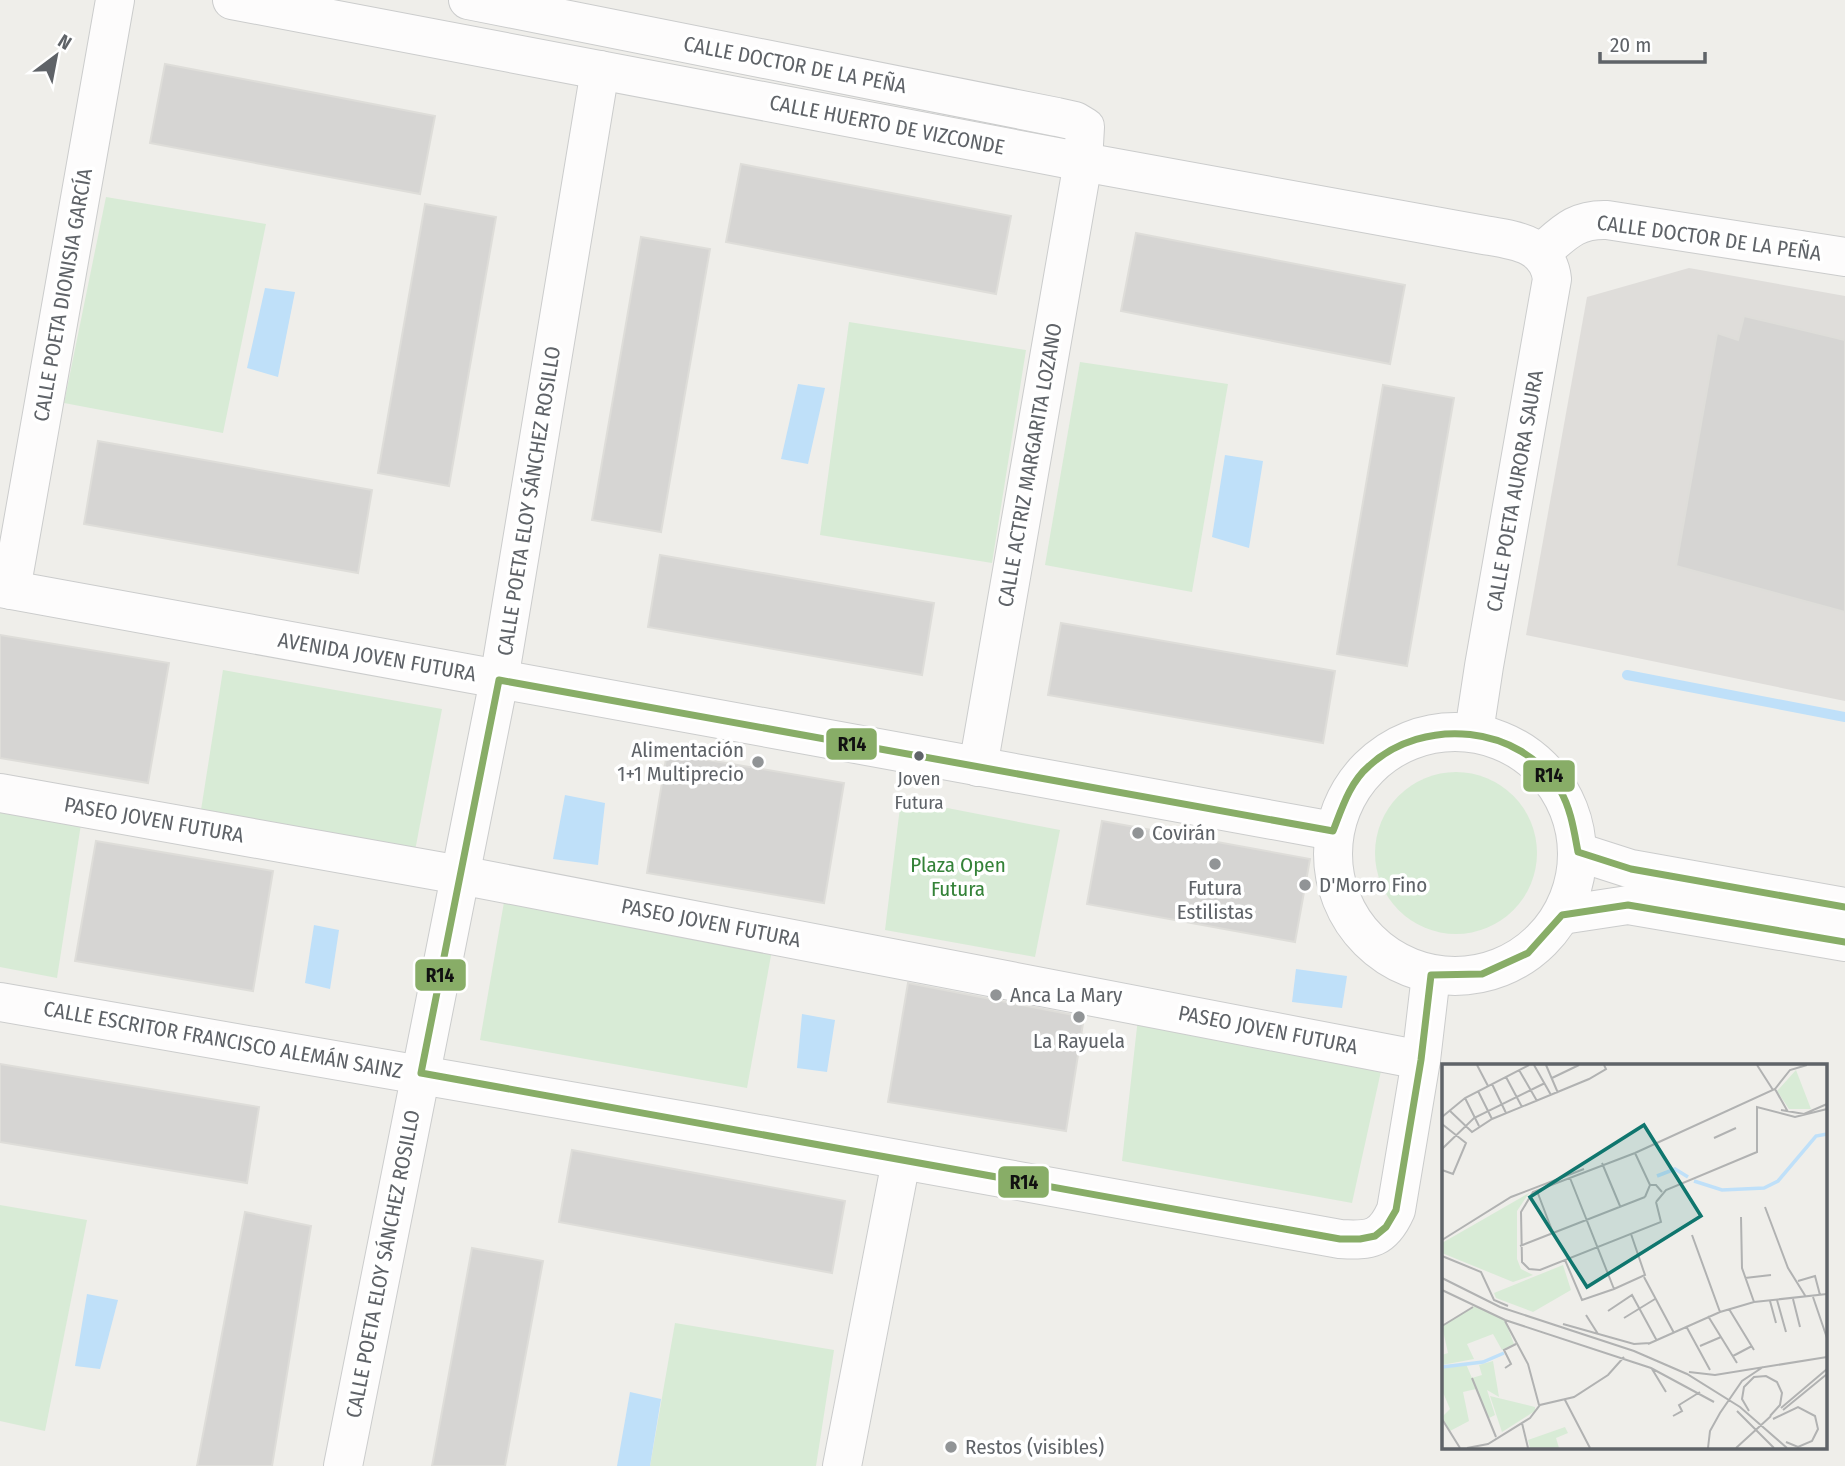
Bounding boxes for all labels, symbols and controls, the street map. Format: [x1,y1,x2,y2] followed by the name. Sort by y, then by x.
[21,21,91,91] north arrow
[1600,21,1705,65] scale bar
[54,29,76,55] text: N
[681,31,909,99] street label: CALLE DOCTOR DE LA PEÑA
[1610,32,1651,58] text: 20 m
[767,89,1007,161] street label: CALLE HUERTO DE VIZCONDE
[28,167,98,423] street label: CALLE POETA DIONISIA GARCÍA
[1595,209,1823,267] street label: CALLE DOCTOR DE LA PEÑA
[992,321,1068,609] street label: CALLE ACTRIZ MARGARITA LOZANO
[492,344,566,658] street label: CALLE POETA ELOY SÁNCHEZ ROSILLO
[1481,368,1549,614] street label: CALLE POETA AURORA SAURA
[276,627,478,687] street label: AVENIDA JOVEN FUTURA
[825,727,878,761] line badge: R14
[838,733,866,756] text: R14
[617,737,744,787] place label: Alimentación 1+1 Multiprecio
[912,749,926,763] marker: Joven Futura
[750,754,766,770] marker: Alimentación 1+1 Multiprecio
[1522,759,1576,793] line badge: R14
[1535,764,1563,787] text: R14
[894,767,944,814] place label: Joven Futura
[62,791,246,849] street label: PASEO JOVEN FUTURA
[1152,820,1216,846] place label: Covirán
[1130,825,1146,841] marker: Covirán
[910,852,1006,902] park label: Plaza Open Futura
[1207,856,1223,872] marker: Futura Estilistas
[1319,872,1427,898] place label: D'Morro Fino
[1177,875,1253,925] place label: Futura Estilistas
[1297,877,1313,893] marker: D'Morro Fino
[619,893,803,953] street label: PASEO JOVEN FUTURA
[414,958,467,992] line badge: R14
[426,964,454,987] text: R14
[1010,982,1123,1008] place label: Anca La Mary
[988,987,1004,1003] marker: Anca La Mary
[41,996,405,1084] street label: CALLE ESCRITOR FRANCISCO ALEMÁN SAINZ
[1176,1000,1360,1060] street label: PASEO JOVEN FUTURA
[1071,1009,1087,1025] marker: La Rayuela
[1033,1028,1125,1054] place label: La Rayuela
[1442,1064,1828,1448] inset map
[340,1108,426,1420] street label: CALLE POETA ELOY SÁNCHEZ ROSILLO
[997,1165,1050,1199] line badge: R14
[1010,1171,1038,1194] text: R14
[965,1434,1104,1460] place label: Restos (visibles)
[943,1439,959,1455] marker: Restos (visibles)

